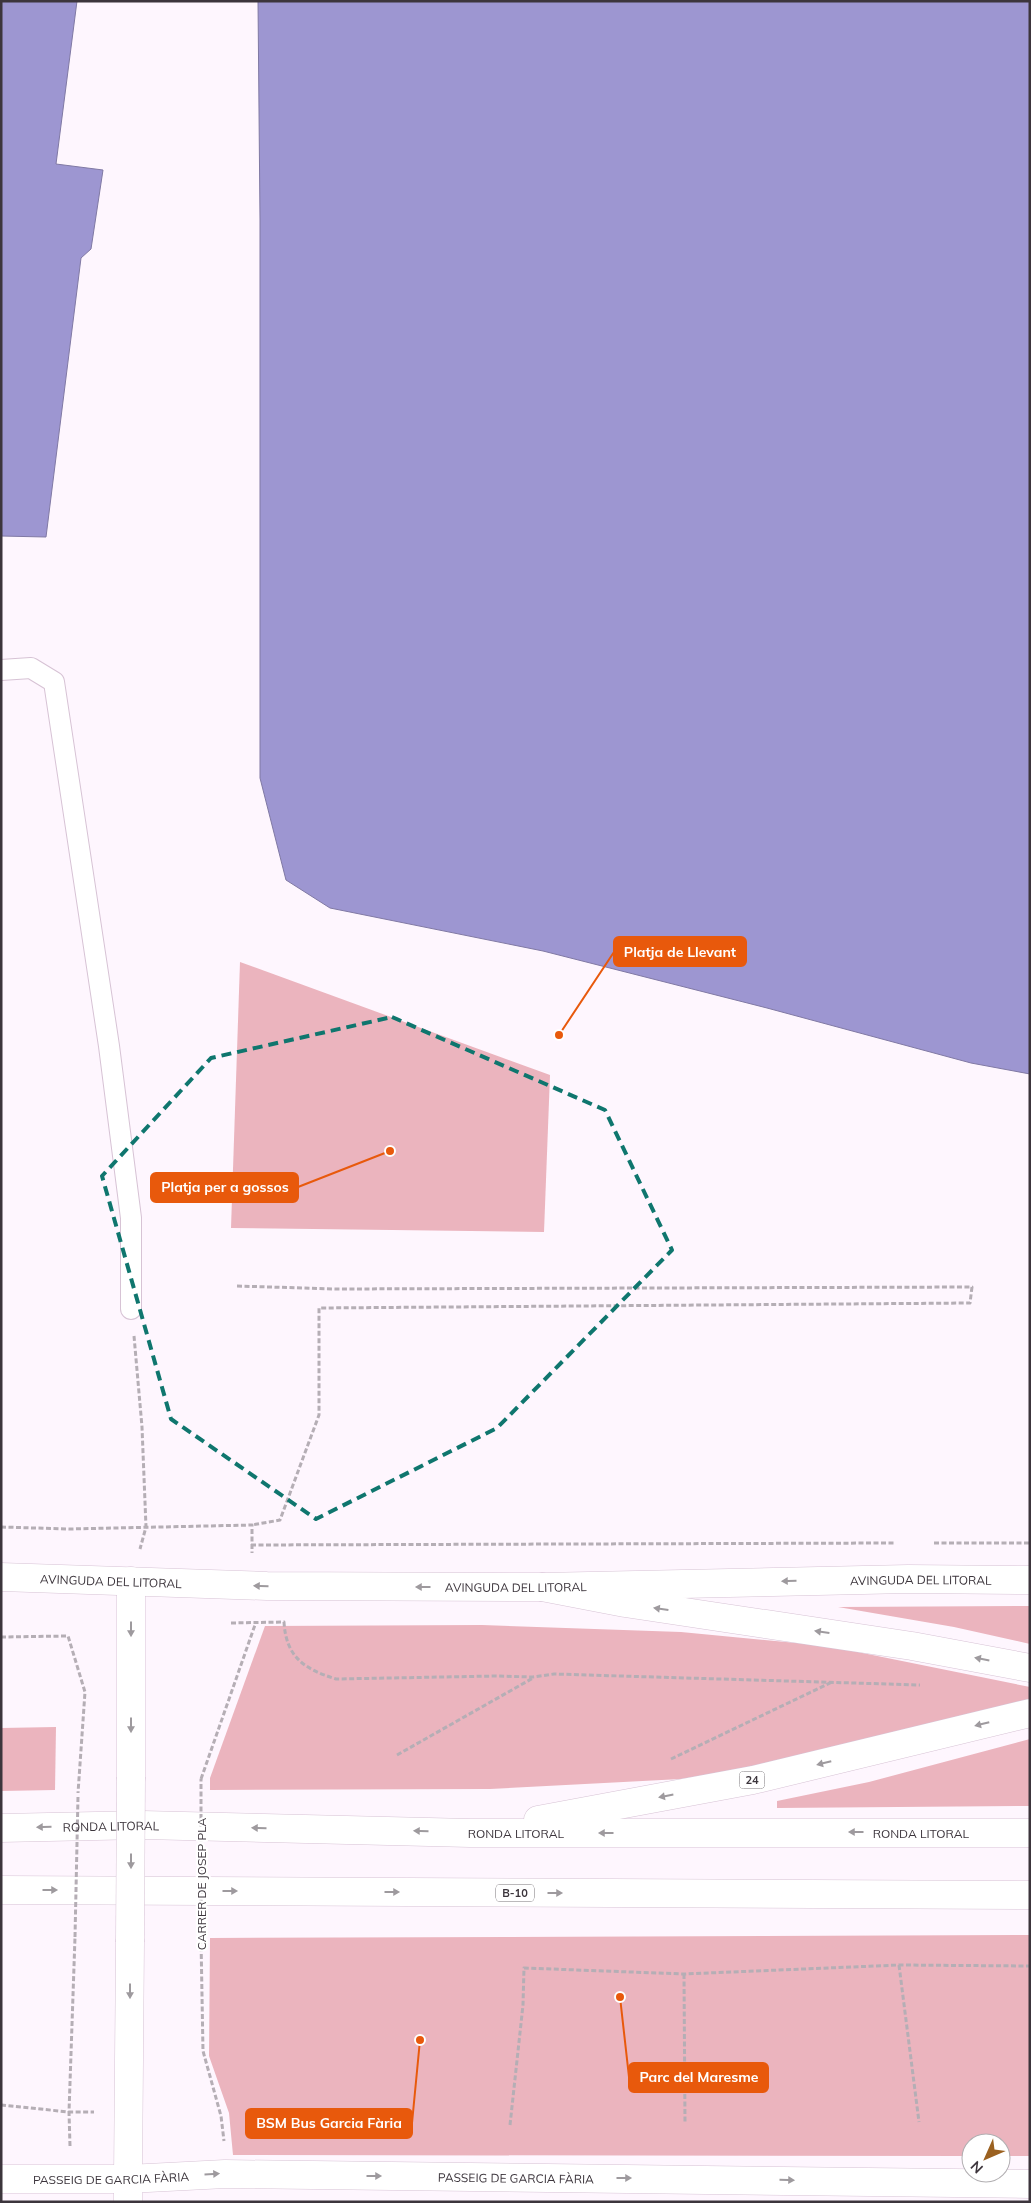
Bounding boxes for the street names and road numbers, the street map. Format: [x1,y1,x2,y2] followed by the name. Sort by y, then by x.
[40,1571,183,1591] street label: AVINGUDA DEL LITORAL
[850,1571,992,1588] street label: AVINGUDA DEL LITORAL
[445,1579,587,1595] street label: AVINGUDA DEL LITORAL
[740,1772,764,1788] road number: 24
[63,1817,160,1834] street label: RONDA LITORAL
[194,1817,209,1950] street label: CARRER DE JOSEP PLA
[468,1826,565,1841] street label: RONDA LITORAL
[873,1826,970,1841] street label: RONDA LITORAL
[496,1885,534,1902] road number: B-10
[33,2168,190,2187] street label: PASSEIG DE GARCIA FÀRIA
[438,2169,594,2186] street label: PASSEIG DE GARCIA FÀRIA

